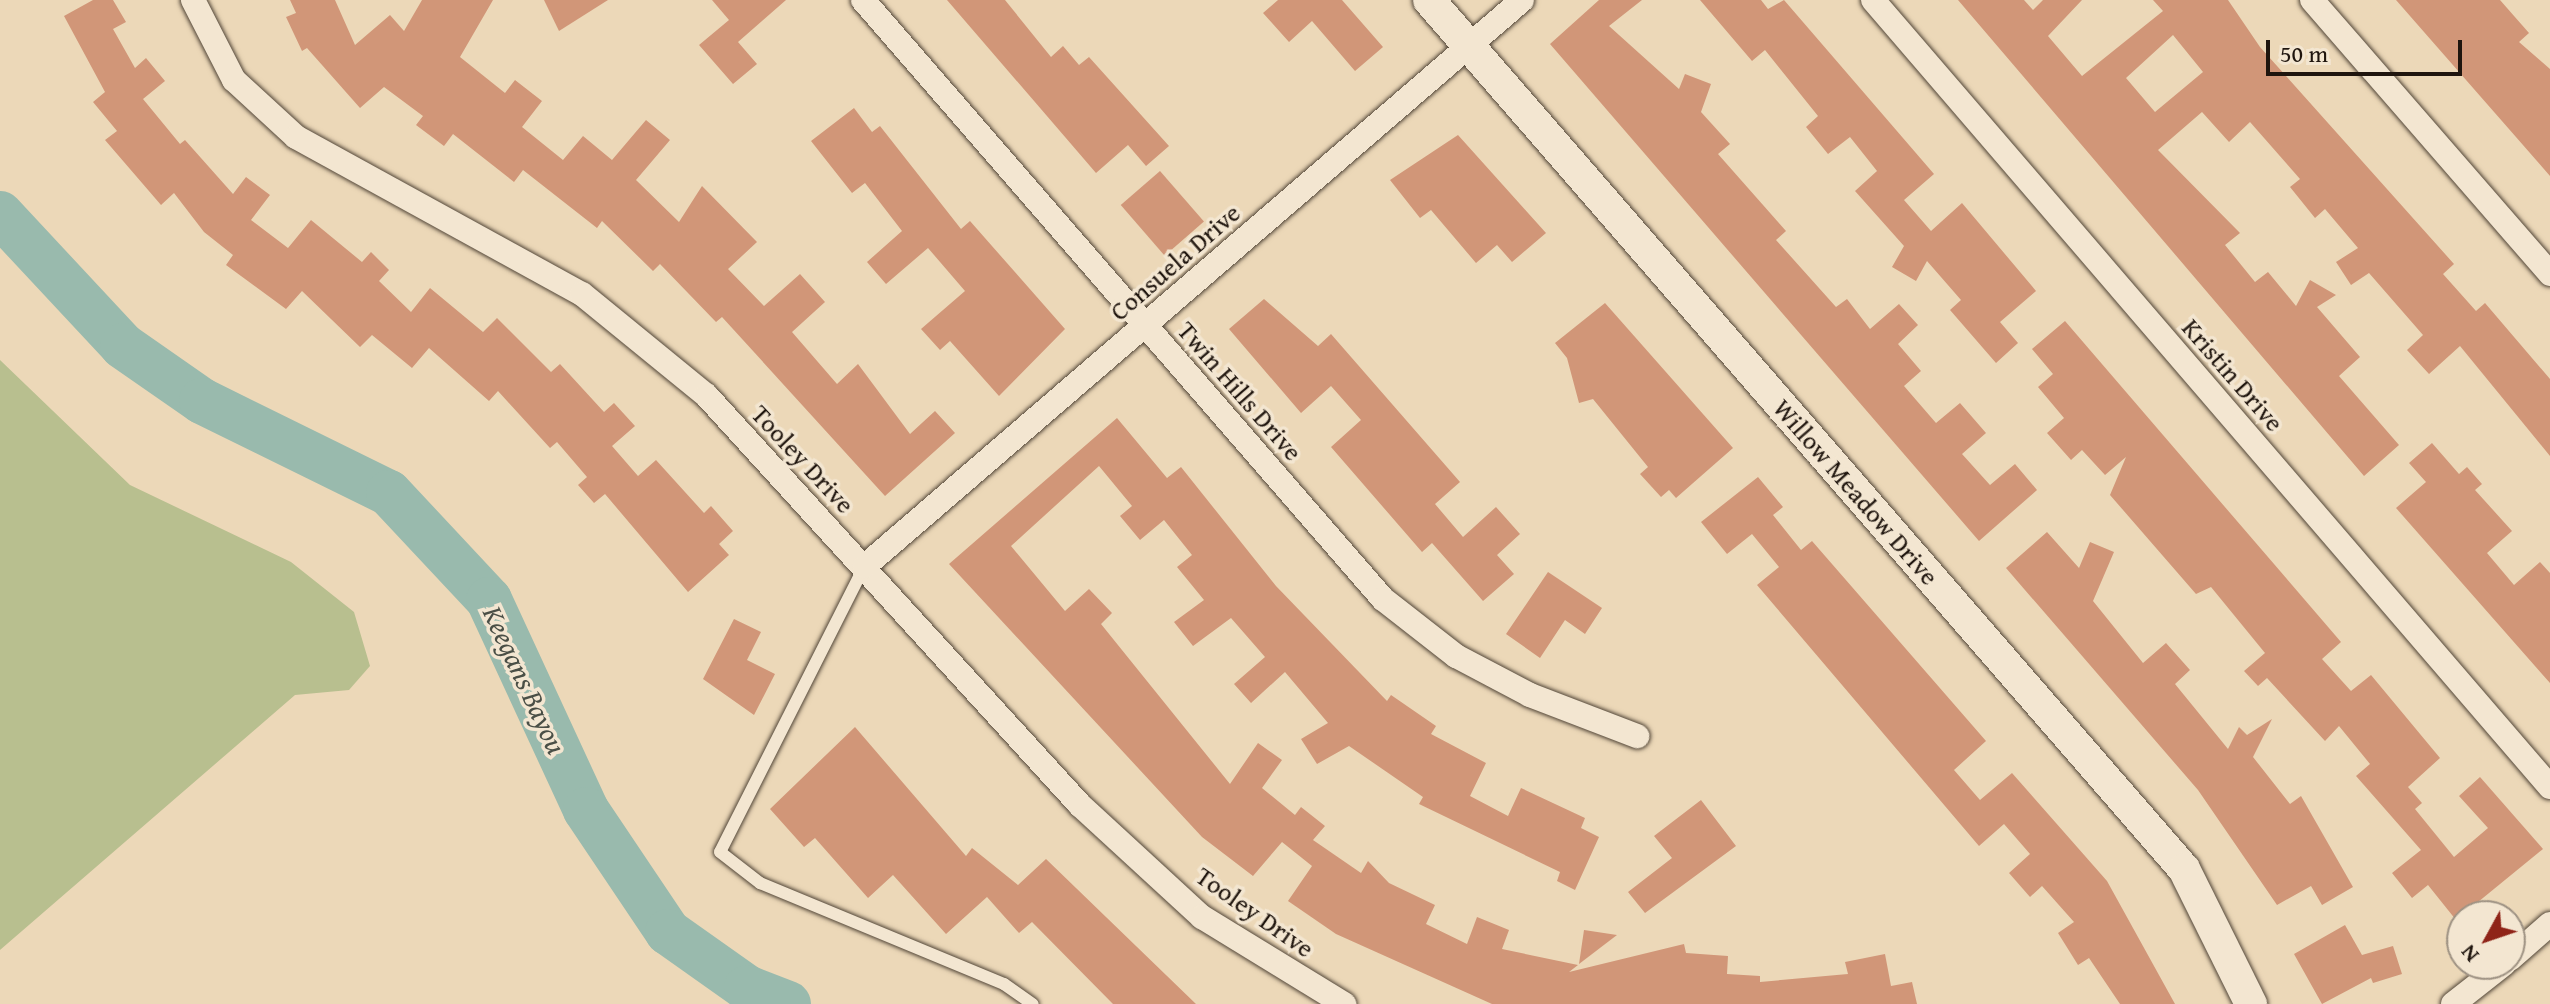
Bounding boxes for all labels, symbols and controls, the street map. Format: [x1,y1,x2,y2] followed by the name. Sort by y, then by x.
[2270,24,2466,74] scale bar
[2280,36,2328,71] text: 50 m
[1104,197,1246,327] street label: Consuela Drive
[2176,312,2290,438] street label: Kristin Drive
[1171,315,1309,467] street label: Twin Hills Drive
[1767,393,1945,591] street label: Willow Meadow Drive
[745,398,861,520] street label: Tooley Drive
[476,601,574,759] water label: Keegans Bayou
[1190,860,1320,964] street label: Tooley Drive
[2446,900,2526,980] north arrow
[2452,938,2486,970] text: N

